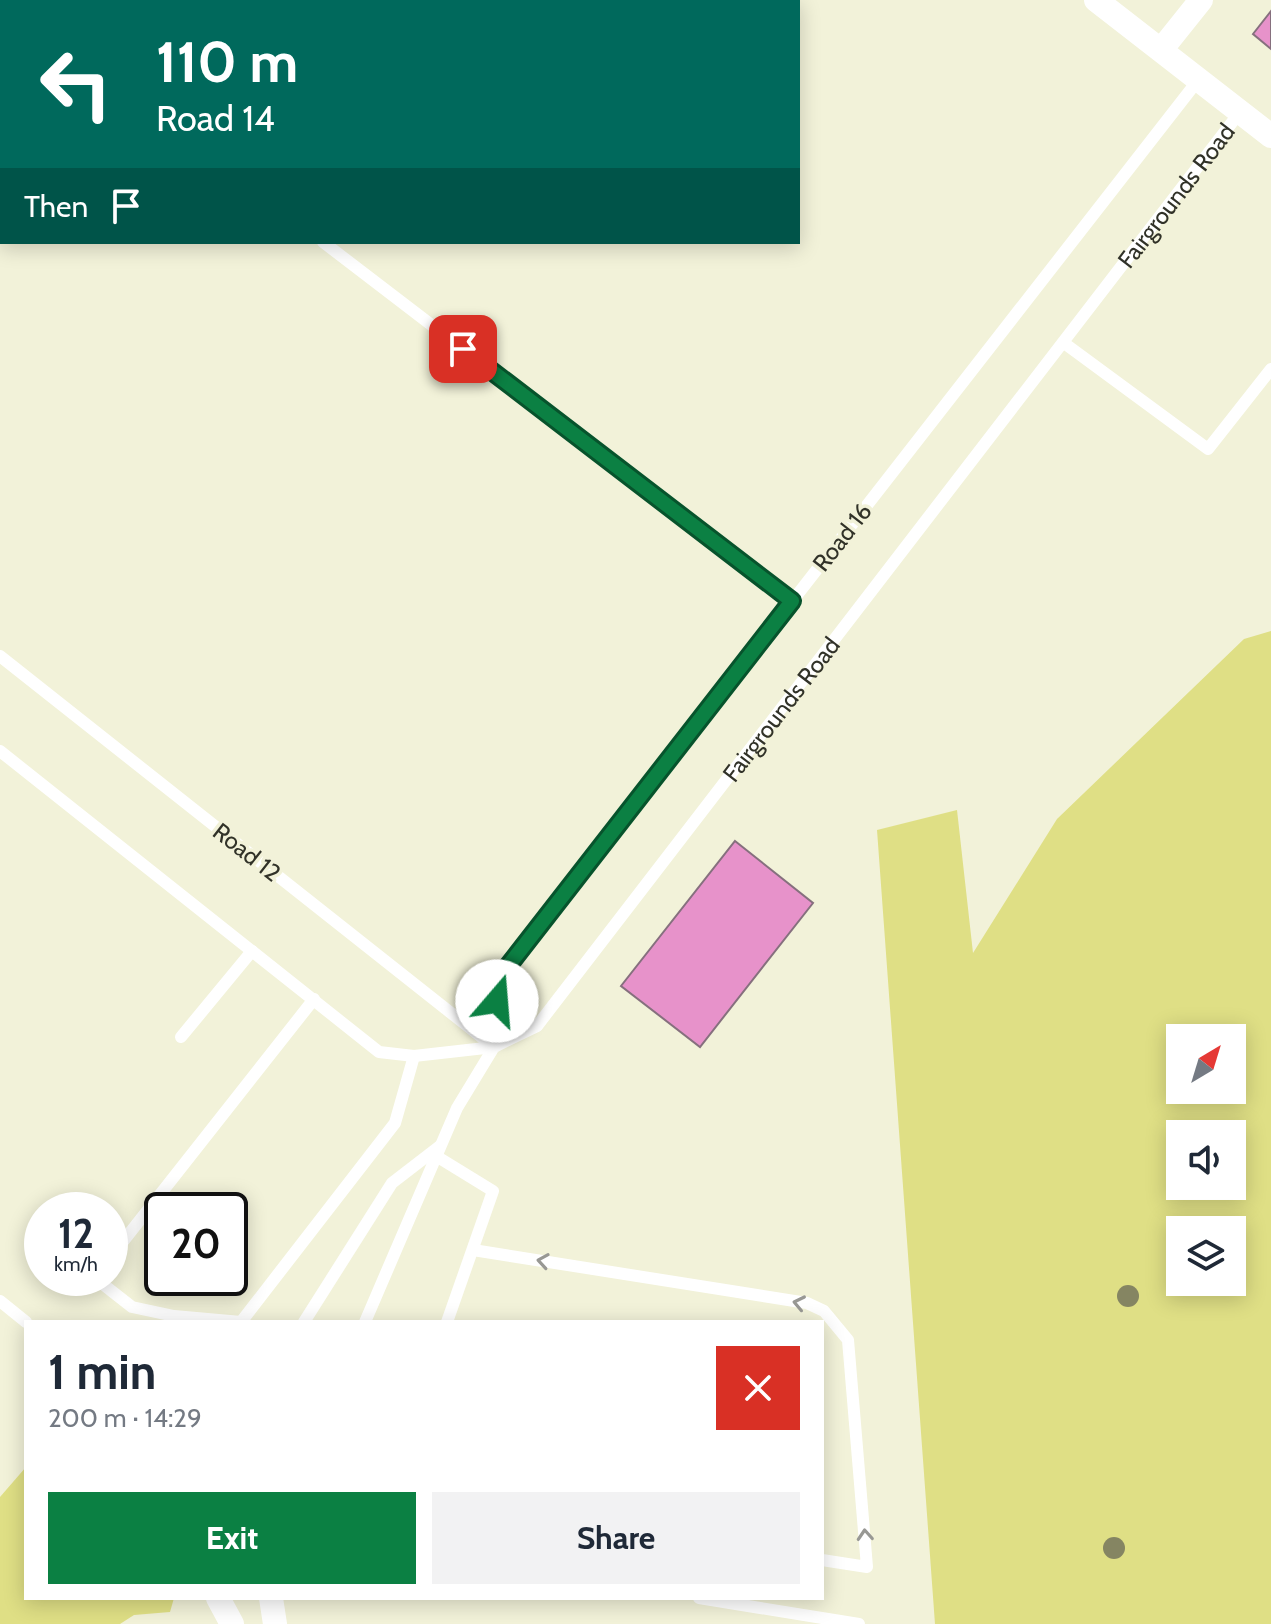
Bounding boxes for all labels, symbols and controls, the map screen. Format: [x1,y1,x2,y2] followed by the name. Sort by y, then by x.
[156,28,298,96] text: 110 m
[24,32,128,136] icon: left
[156,96,275,140] text: Road 14
[1111,117,1241,273] street label: Fairgrounds Road
[104,184,148,228] icon: arrive
[24,188,88,225] text: Then
[429,315,497,383] pin
[441,327,485,371] icon: arrive
[806,497,878,577] street label: Road 16
[716,631,845,787] street label: Fairgrounds Road
[207,817,287,887] street label: Road 12
[455,959,539,1043] position arrow
[1166,1024,1246,1104] north arrow
[1166,1024,1246,1296] map controls
[1166,1120,1246,1200] button: sound
[144,1192,248,1296] speed limit sign: 20
[58,1209,94,1258] text: 12
[1166,1216,1246,1296] button: layers
[54,1252,98,1276] text: km/h
[536,1253,550,1270] one-way arrow
[793,1295,807,1312] one-way arrow
[48,1343,156,1401] text: 1 min
[716,1346,800,1430] button: close
[48,1402,202,1434] text: 200 m · 14:29
[48,1492,416,1584] button: Exit
[432,1492,800,1584] button: Share
[857,1528,874,1541] one-way arrow

